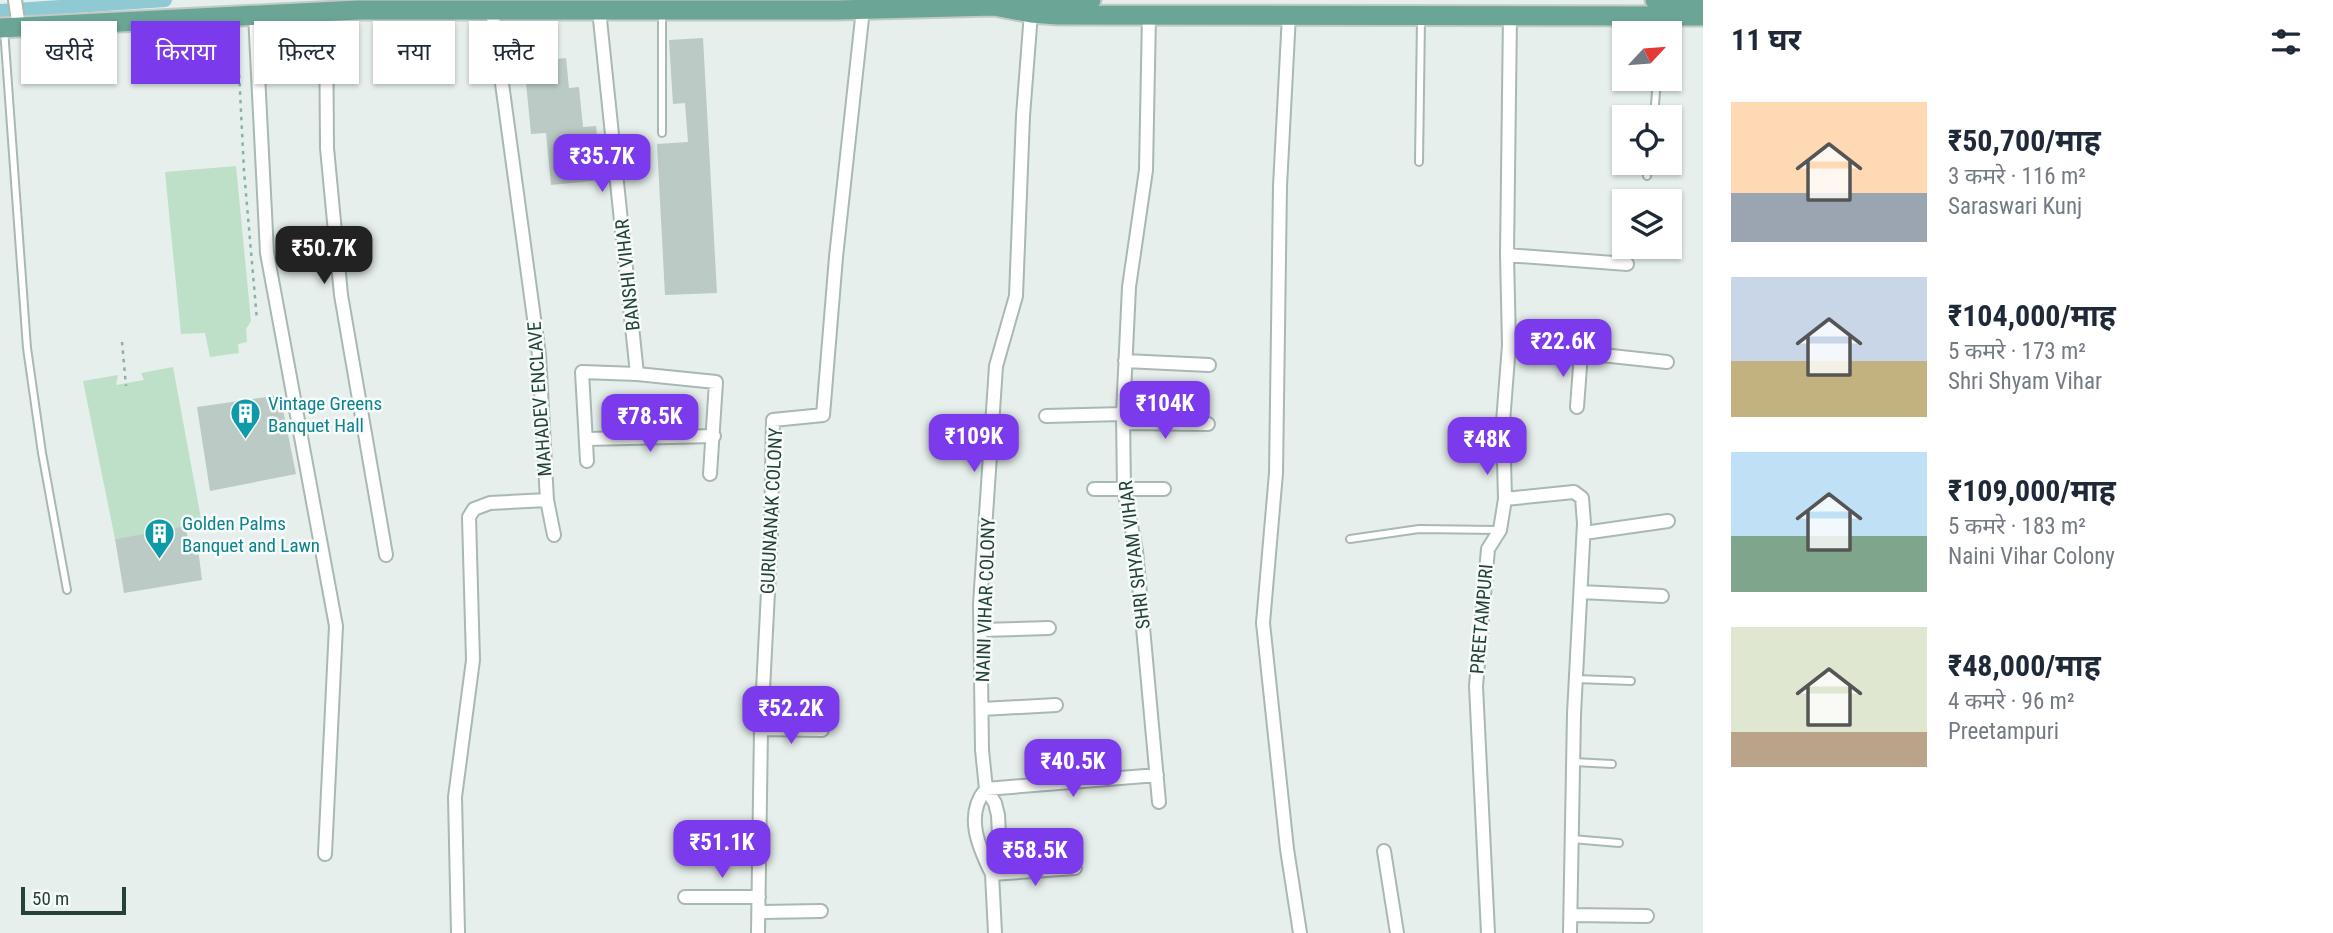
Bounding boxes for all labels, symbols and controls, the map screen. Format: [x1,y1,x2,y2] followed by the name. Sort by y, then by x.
[21,21,117,84] chip: खरीदें
[131,21,240,84] chip: किराया
[254,21,359,84] chip: फ़िल्टर
[373,21,455,84] chip: नया
[469,21,558,84] chip: फ़्लैट
[1612,21,1682,91] north arrow
[1612,21,1682,259] map controls
[1731,22,1801,57] text: 11 घर
[2267,23,2305,61] icon: filters
[1612,105,1682,175] button: locate
[1948,123,2101,158] text: ₹50,700/माह
[1787,130,1871,214] icon: home
[545,134,659,194] pin: ₹35.7K
[569,143,635,170] text: ₹35.7K
[1948,163,2086,190] text: 3 कमरे · 116 m²
[1612,189,1682,259] button: layers
[1948,193,2082,220] text: Saraswari Kunj
[610,218,645,332] street label: BANSHI VIHAR
[267,226,381,286] pin: ₹50.7K
[291,235,357,262] text: ₹50.7K
[1948,298,2116,333] text: ₹104,000/माह
[1787,305,1871,389] icon: home
[1506,320,1620,379] pin: ₹22.6K
[523,321,556,477] street label: MAHADEV ENCLAVE
[1530,328,1596,355] text: ₹22.6K
[1948,338,2086,365] text: 5 कमरे · 173 m²
[1948,368,2102,395] text: Shri Shyam Vihar
[1116,382,1214,441] pin: ₹104K
[1136,390,1194,417] text: ₹104K
[268,392,382,437] place label: Vintage Greens Banquet Hall
[593,394,707,454] pin: ₹78.5K
[228,397,262,441] building icon: Vintage Greens Banquet Hall
[617,403,683,430] text: ₹78.5K
[925,414,1023,474] pin: ₹109K
[1446,418,1528,477] pin: ₹48K
[945,423,1003,450] text: ₹109K
[1464,426,1510,453] text: ₹48K
[756,427,787,595] street label: GURUNANAK COLONY
[1948,473,2116,508] text: ₹109,000/माह
[1114,479,1155,630] street label: SHRI SHYAM VIHAR
[1787,480,1871,564] icon: home
[182,512,320,557] place label: Golden Palms Banquet and Lawn
[1948,513,2086,540] text: 5 कमरे · 183 m²
[142,517,176,561] building icon: Golden Palms Banquet and Lawn
[971,517,1000,683] street label: NAINI VIHAR COLONY
[1948,543,2115,570] text: Naini Vihar Colony
[1465,563,1498,675] street label: PREETAMPURI
[1948,648,2101,683] text: ₹48,000/माह
[1787,655,1871,739] icon: home
[734,686,848,746] pin: ₹52.2K
[1948,688,2075,715] text: 4 कमरे · 96 m²
[758,695,824,722] text: ₹52.2K
[1948,718,2059,745] text: Preetampuri
[1016,740,1130,799] pin: ₹40.5K
[1040,748,1106,775] text: ₹40.5K
[665,820,779,880] pin: ₹51.1K
[978,828,1092,888] pin: ₹58.5K
[689,829,755,856] text: ₹51.1K
[1002,837,1068,864] text: ₹58.5K
[21,884,126,916] scale bar
[32,887,69,910] text: 50 m

